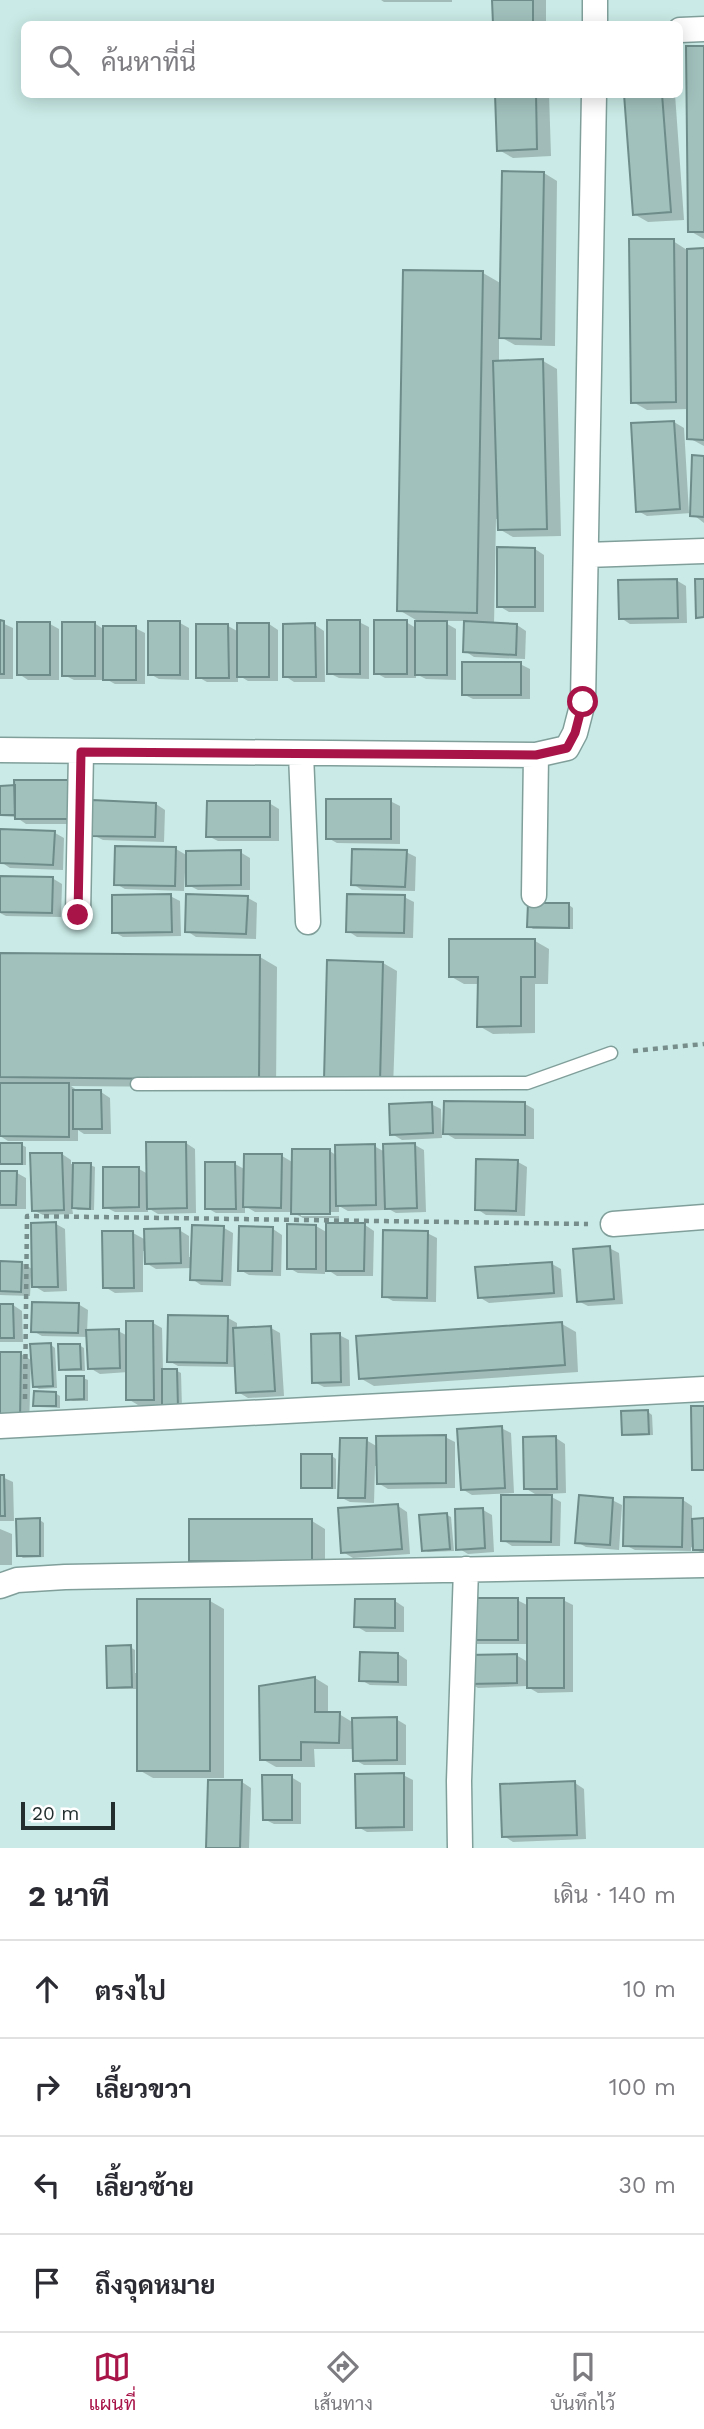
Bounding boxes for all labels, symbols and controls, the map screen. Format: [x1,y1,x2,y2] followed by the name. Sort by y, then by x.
[21,21,683,98] search box
[45,41,83,79] icon: search
[101,47,196,77] text: ค้นหาที่นี่
[567,686,598,717] route start
[62,899,93,930] route end
[21,1799,116,1831] scale bar
[32,1802,79,1825] text: 20 m
[28,1878,110,1913] text: 2 นาที
[553,1882,676,1909] text: เดิน · 140 m
[28,1970,66,2008] icon: ahead
[95,1976,166,2006] text: ตรงไป
[623,1976,676,2003] text: 10 m
[28,2068,66,2106] icon: right
[95,2074,192,2104] text: เลี้ยวขวา
[609,2074,676,2101] text: 100 m
[28,2166,66,2204] icon: left
[95,2172,194,2202] text: เลี้ยวซ้าย
[619,2172,676,2199] text: 30 m
[28,2264,66,2302] icon: arrive
[95,2270,216,2300] text: ถึงจุดหมาย
[89,2348,136,2415] tab: แผนที่
[314,2348,373,2415] tab: เส้นทาง
[550,2348,615,2415] tab: บันทึกไว้

